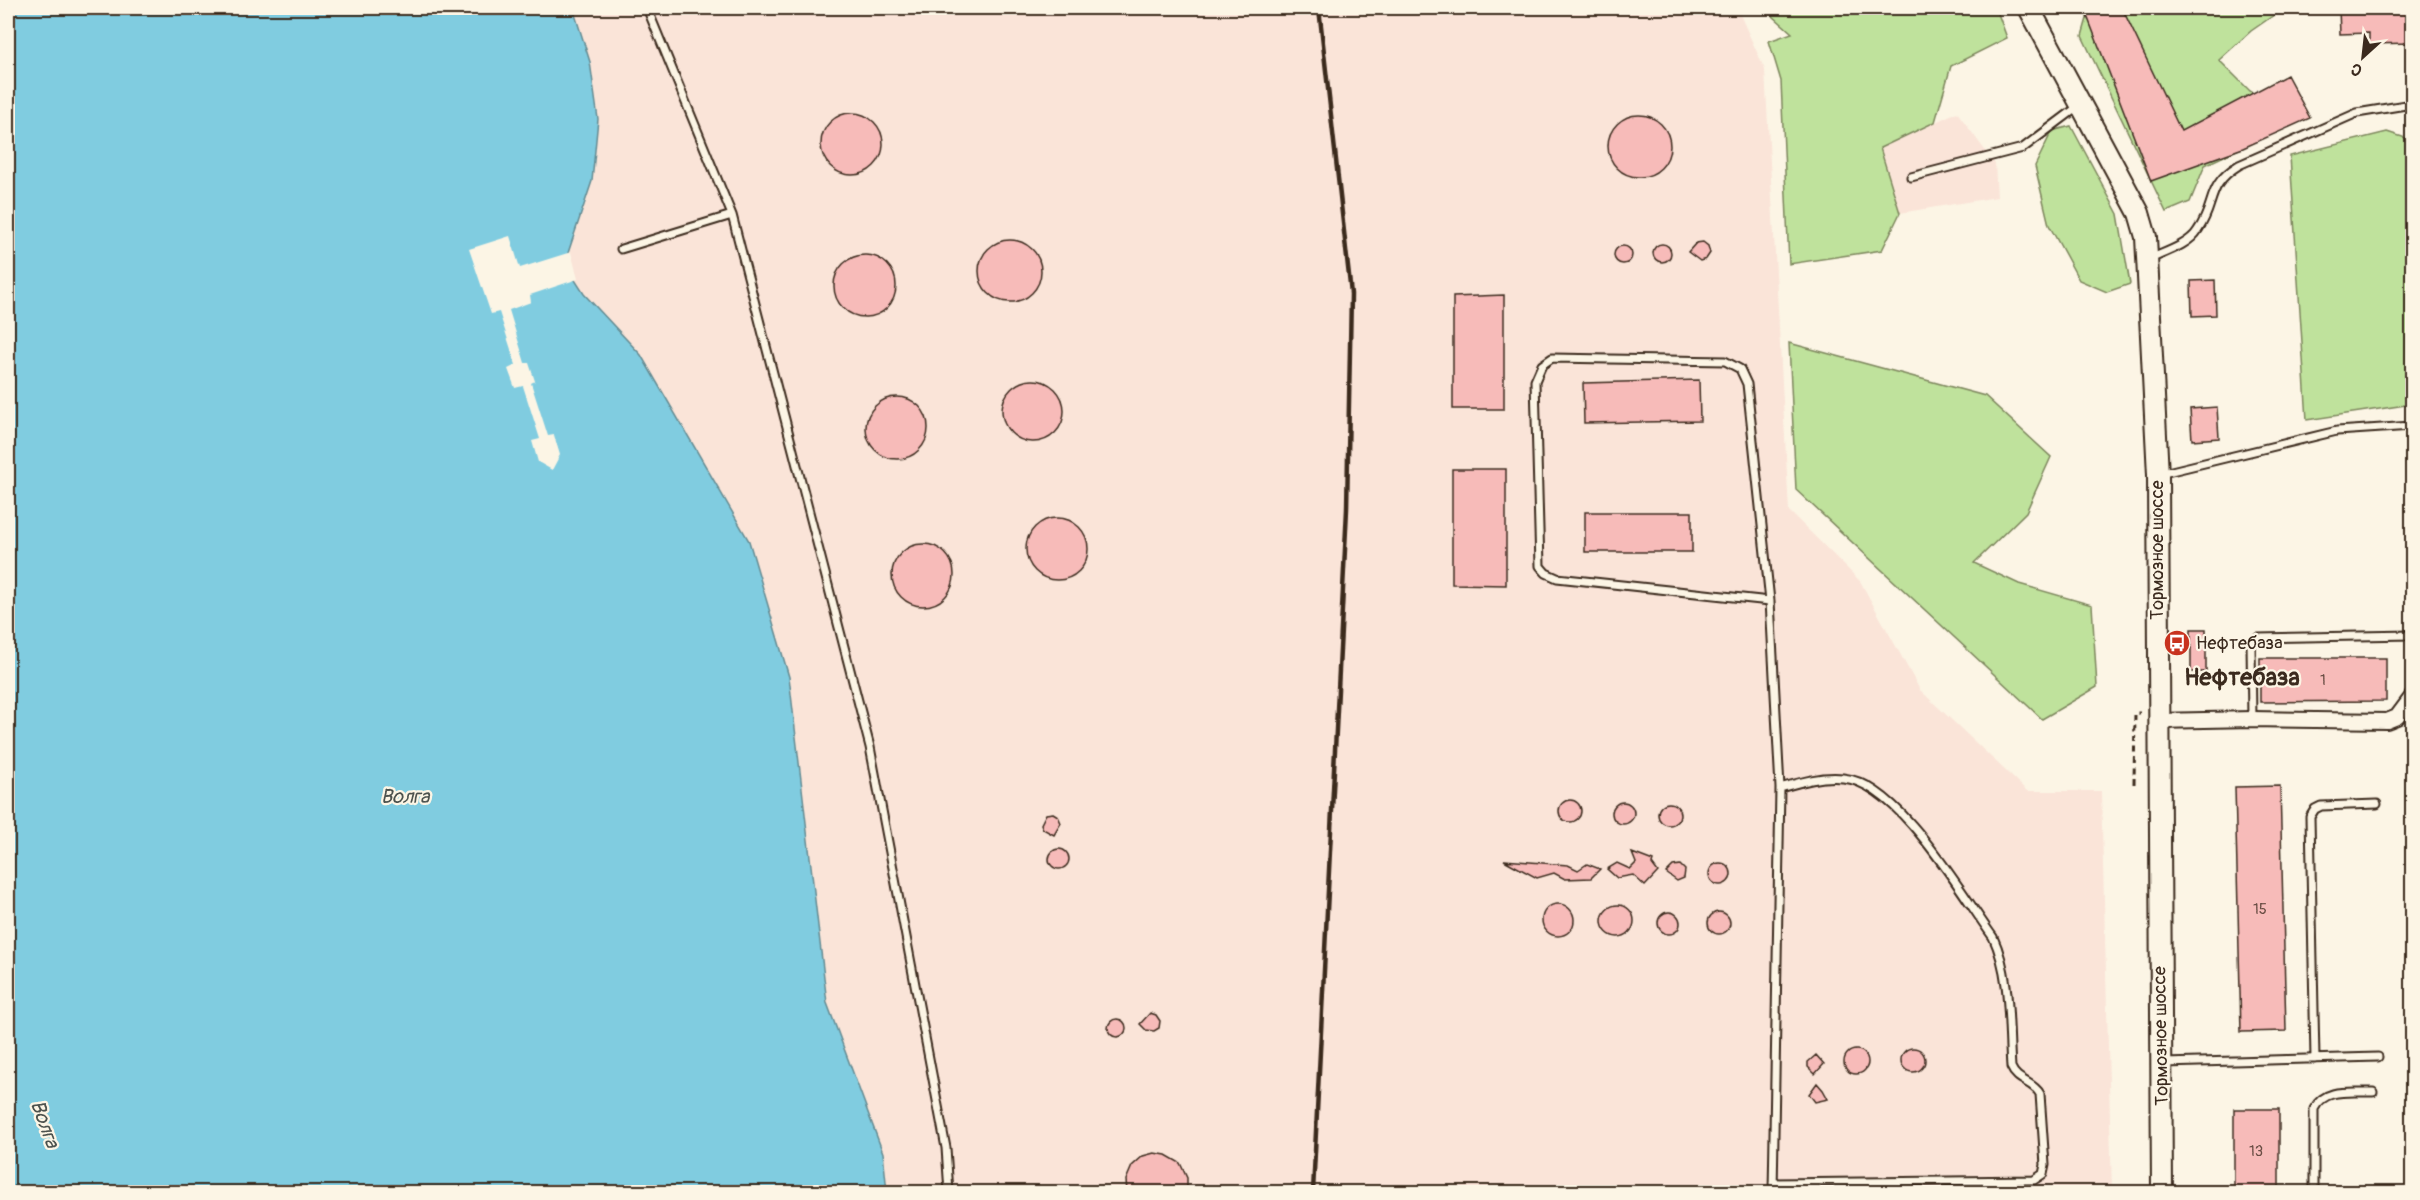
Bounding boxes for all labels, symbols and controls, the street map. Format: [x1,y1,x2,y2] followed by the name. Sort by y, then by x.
[2333,27,2393,87] north arrow
[2348,58,2366,81] text: С
[2146,480,2169,620] street label: Тормозное шоссе
[2162,628,2192,658] bus stop icon: Нефтебаза
[2196,632,2283,655] place label: Нефтебаза
[2184,663,2300,692] district label: Нефтебаза
[2320,671,2326,690] house number: 1
[381,784,431,809] water label: Волга
[2253,900,2267,919] house number: 15
[2148,966,2174,1106] street label: Тормозное шоссе
[25,1097,66,1153] water label: Волга
[2249,1142,2263,1161] house number: 13

